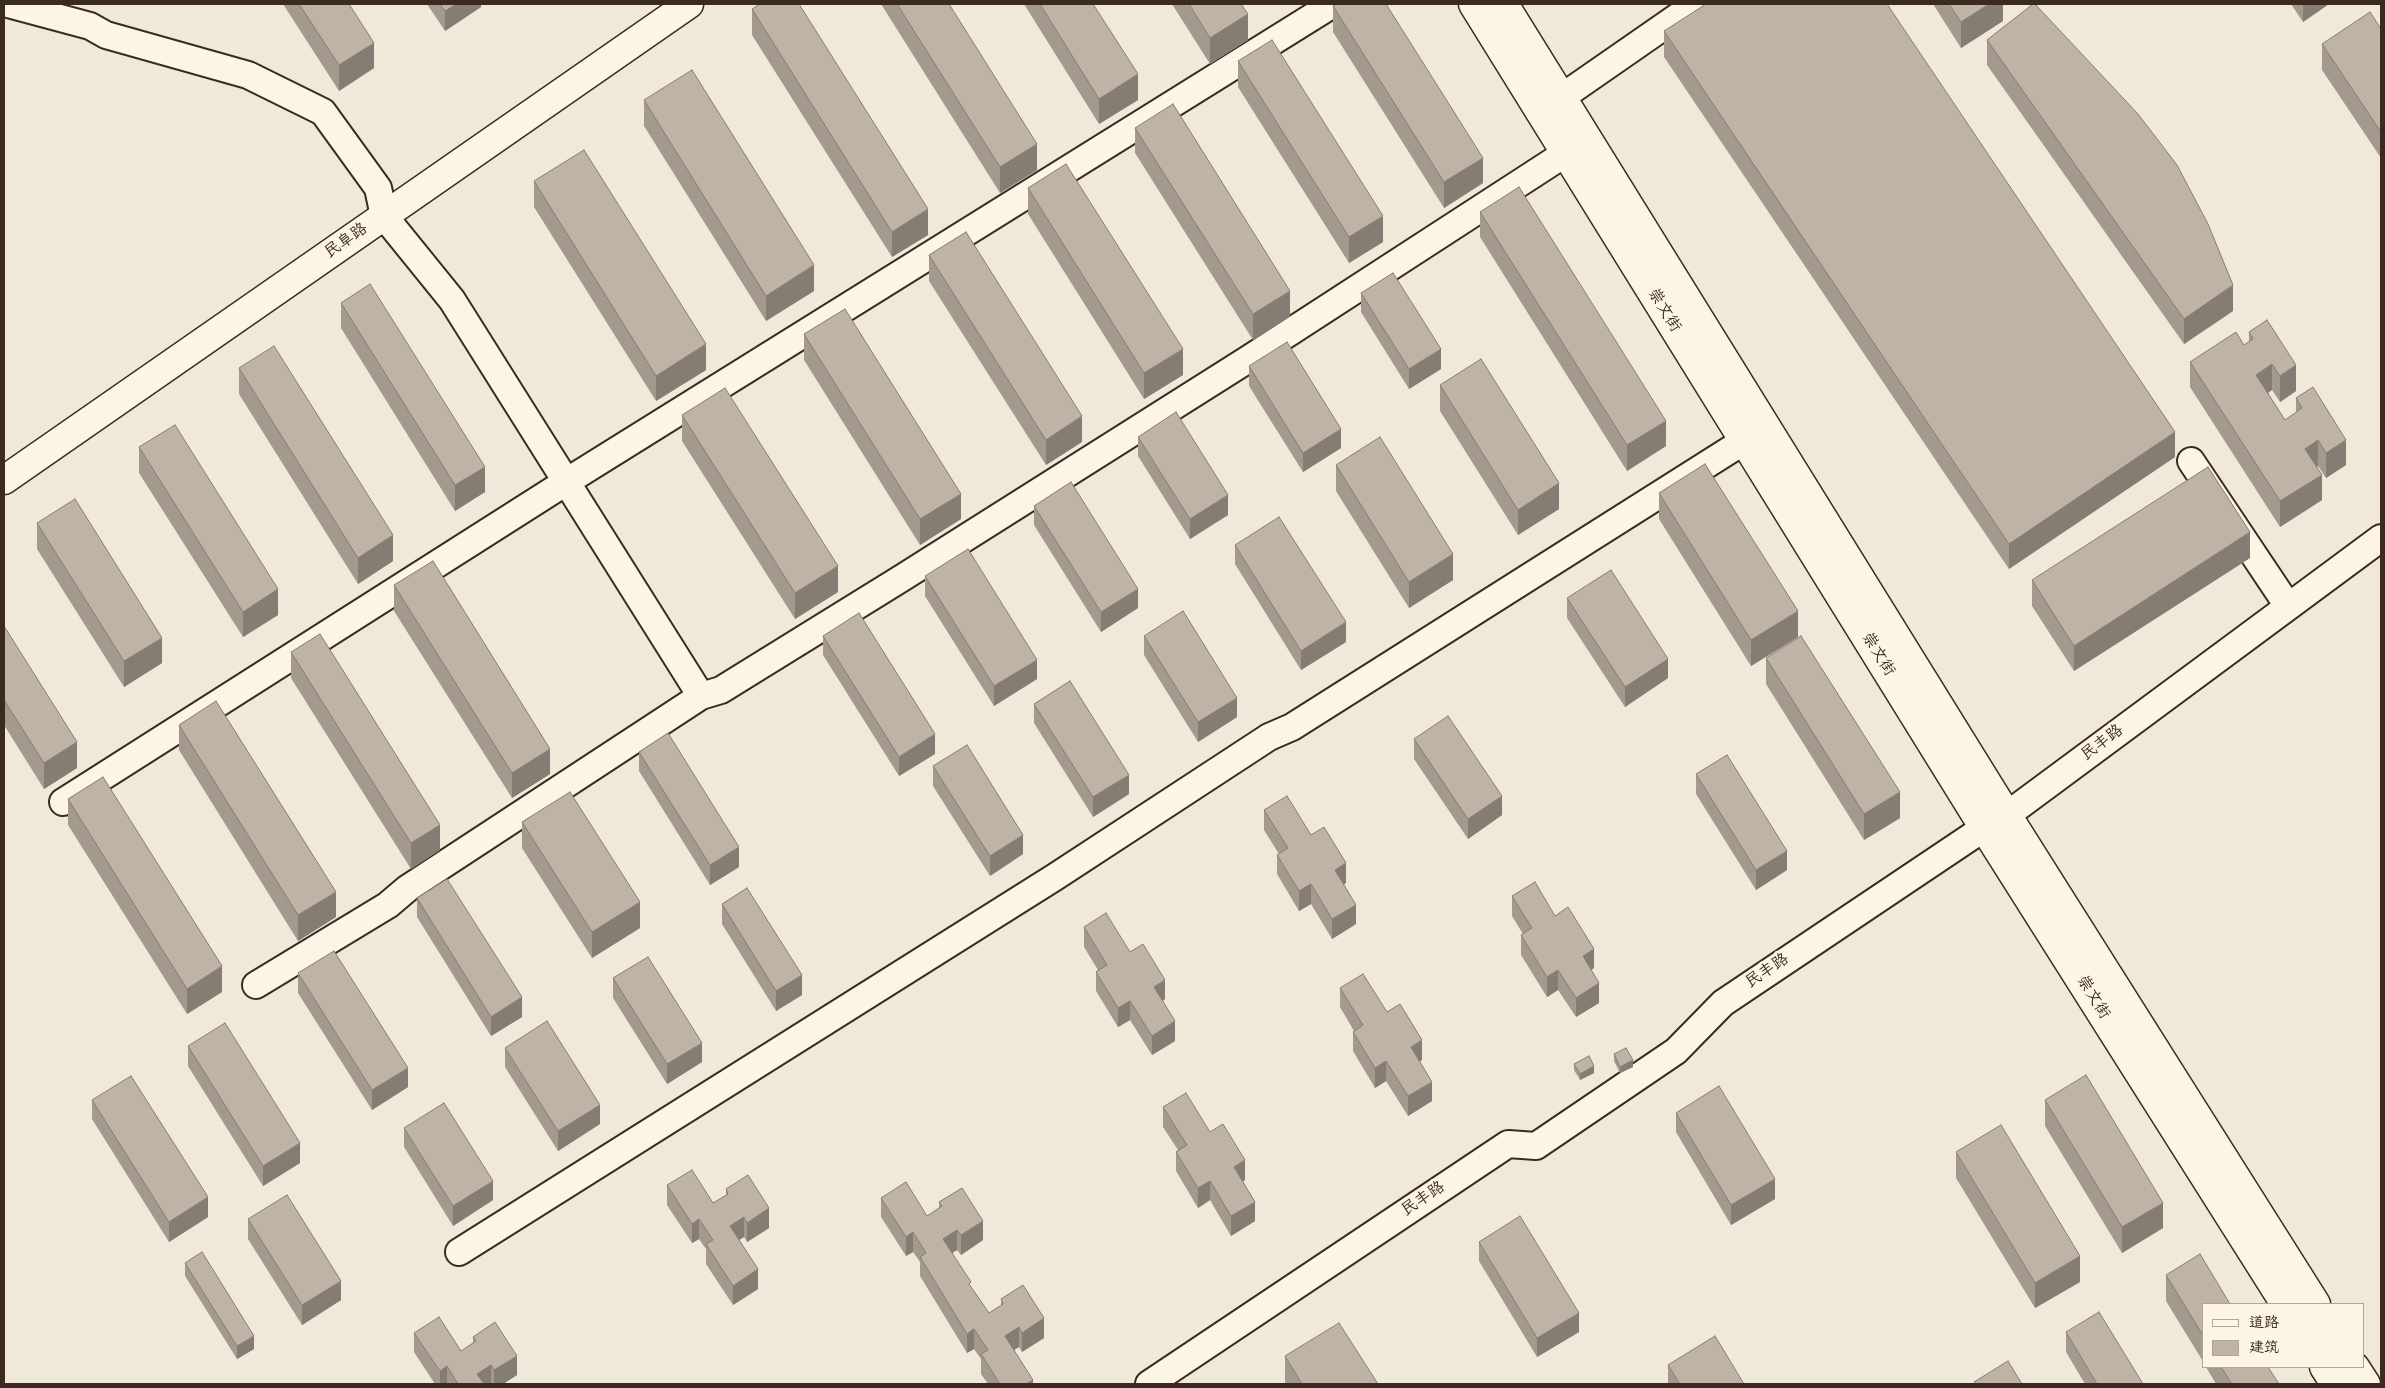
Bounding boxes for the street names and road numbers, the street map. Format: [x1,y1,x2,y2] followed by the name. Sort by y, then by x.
[322,220,372,264] street label: 民阜路
[1642,286,1684,336] street label: 崇文街
[1856,630,1898,680] street label: 崇文街
[2078,722,2128,766] street label: 民丰路
[1743,951,1793,993] street label: 民丰路
[2071,973,2113,1023] street label: 崇文街
[1399,1179,1449,1221] street label: 民丰路

